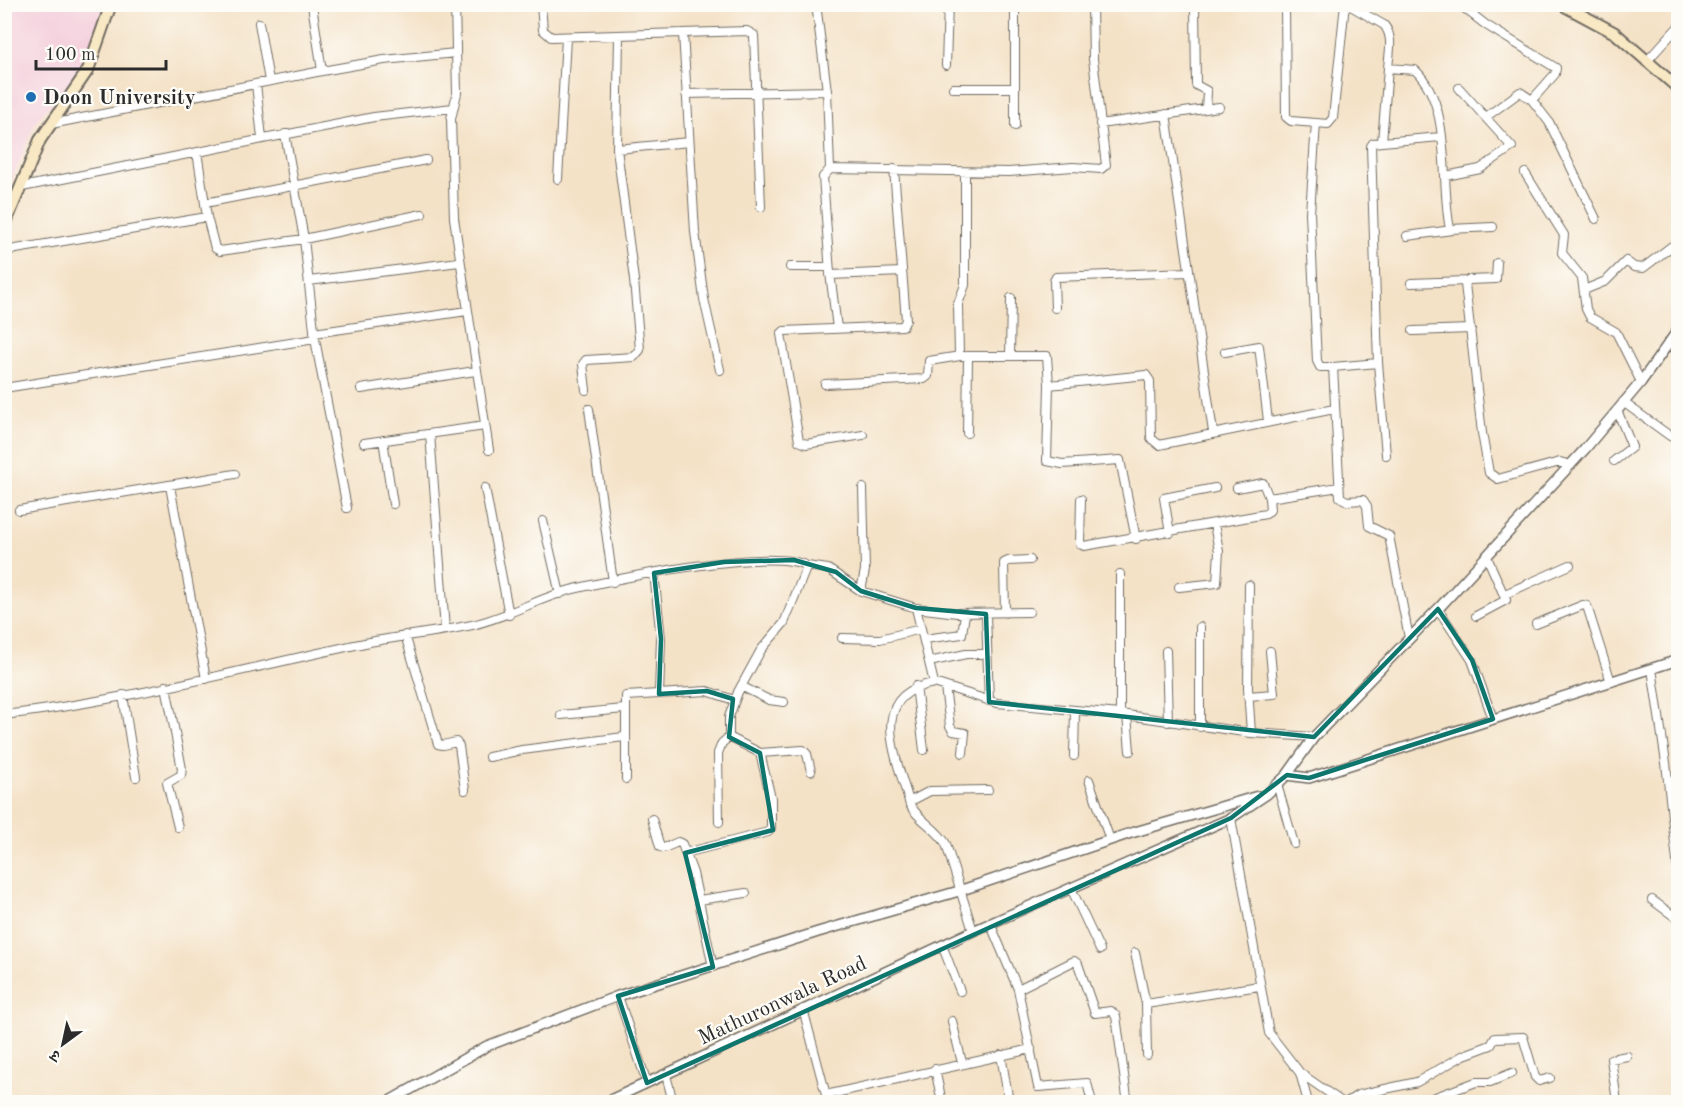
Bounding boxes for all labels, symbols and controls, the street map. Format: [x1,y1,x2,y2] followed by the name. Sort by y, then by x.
[36,33,166,71] scale bar
[45,46,96,64] text: 100 m
[43,88,196,109] place label: Doon University
[24,90,38,104] marker: Doon University
[695,953,870,1050] street label: Mathuronwala Road
[33,1014,93,1074] north arrow
[47,1045,65,1064] text: उ

